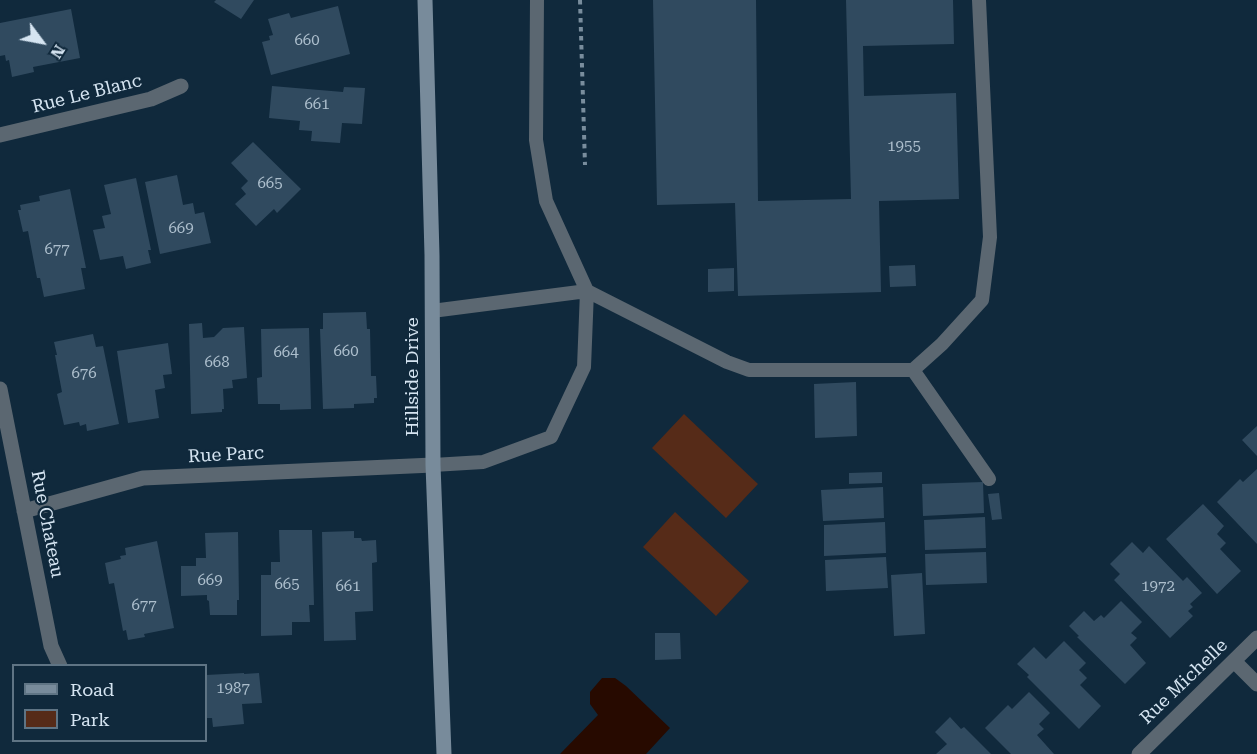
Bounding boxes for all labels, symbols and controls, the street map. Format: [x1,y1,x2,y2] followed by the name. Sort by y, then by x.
[12,12,72,72] north arrow
[294,32,320,50] house number: 660
[46,42,69,62] text: N
[30,70,144,118] street label: Rue Le Blanc
[304,96,330,114] house number: 661
[887,138,921,156] house number: 1955
[257,175,283,193] house number: 665
[168,220,194,238] house number: 669
[44,241,70,259] house number: 677
[402,317,424,437] street label: Hillside Drive
[333,343,359,361] house number: 660
[273,344,299,362] house number: 664
[204,354,230,372] house number: 668
[71,365,97,383] house number: 676
[188,442,264,468] street label: Rue Parc
[26,468,68,580] street label: Rue Chateau
[197,572,223,590] house number: 669
[274,576,300,594] house number: 665
[335,578,361,596] house number: 661
[1141,578,1175,596] house number: 1972
[131,597,157,615] house number: 677
[1136,635,1232,729] street label: Rue Michelle
[12,664,207,742] legend
[70,679,114,700] text: Road
[216,680,250,698] house number: 1987
[70,709,110,730] text: Park

